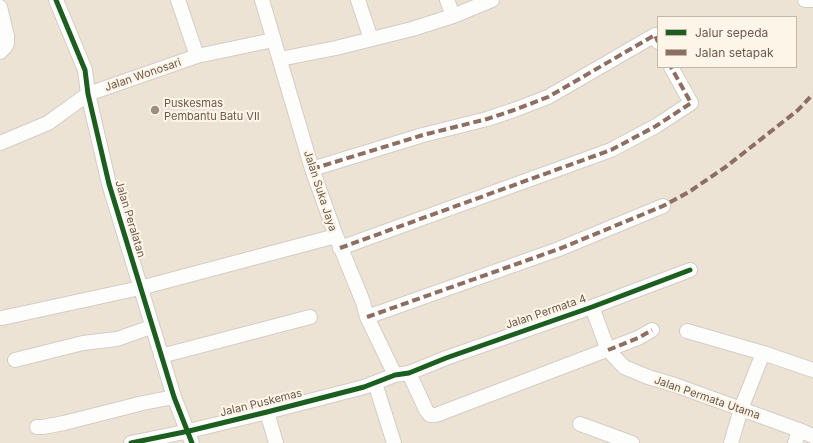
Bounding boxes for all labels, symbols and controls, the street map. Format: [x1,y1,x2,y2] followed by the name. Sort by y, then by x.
[657,16,797,68] legend
[695,25,768,40] text: Jalur sepeda
[695,45,774,60] text: Jalan setapak
[103,56,183,94] street label: Jalan Wonosari
[164,97,260,123] place label: Puskesmas Pembantu Batu VII
[149,104,161,116] marker: Puskesmas Pembantu Batu VII
[301,149,339,233] street label: Jalan Suka Jaya
[112,179,148,259] street label: Jalan Peralatan
[504,292,588,332] street label: Jalan Permata 4
[652,374,762,422] street label: Jalan Permata Utama
[219,386,303,420] street label: Jalan Puskemas

